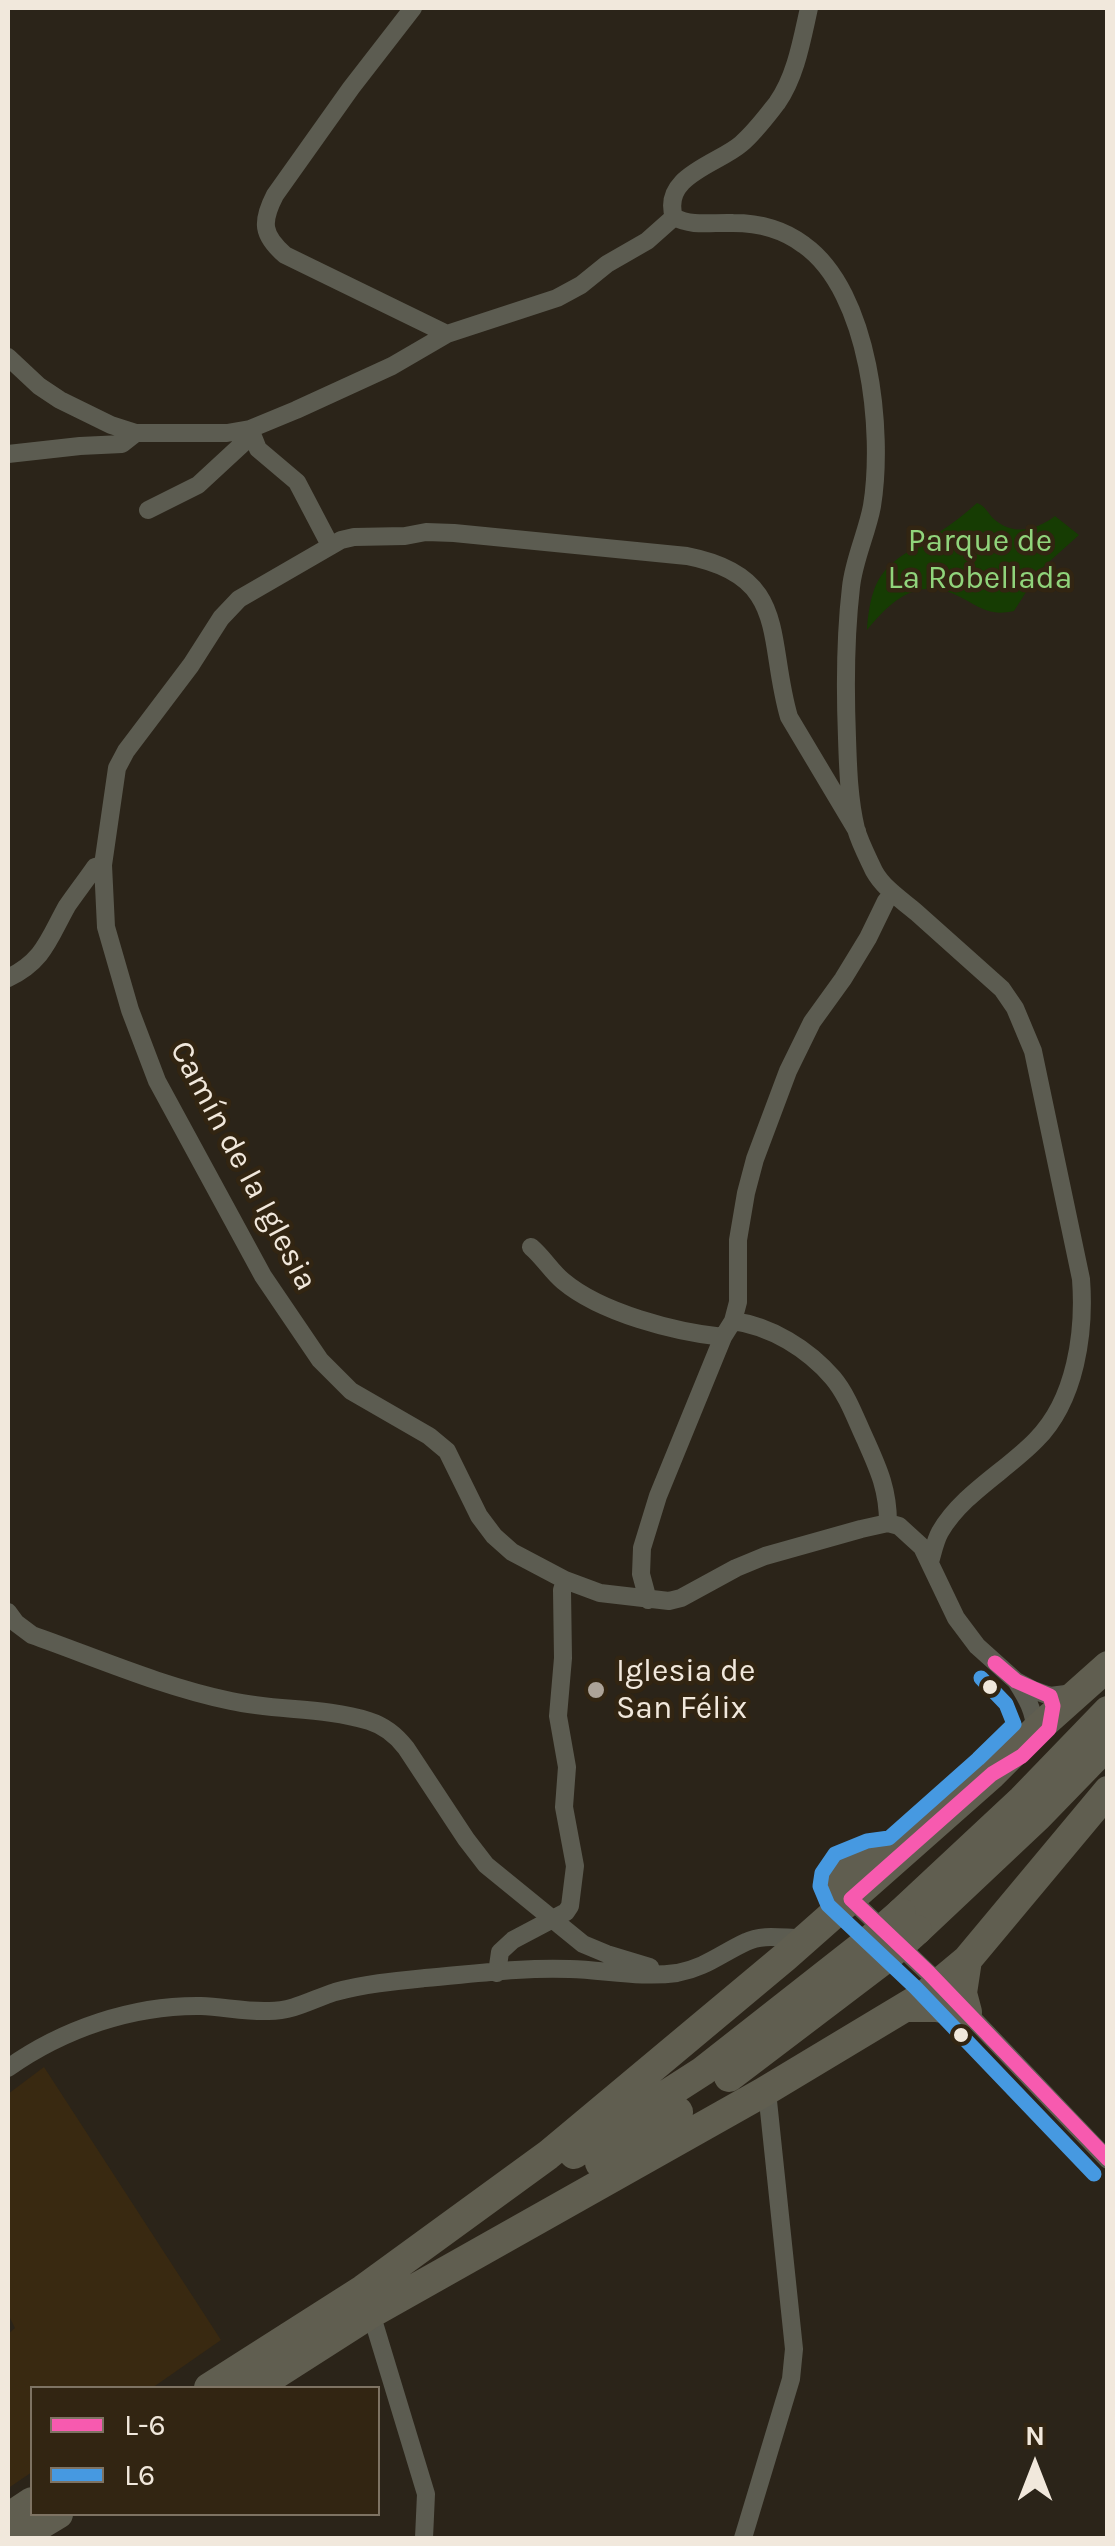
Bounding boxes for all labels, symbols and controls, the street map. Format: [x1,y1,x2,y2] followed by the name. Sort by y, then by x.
[888,523,1072,598] park label: Parque de La Robellada
[161,1035,325,1297] street label: Camín de la Iglesia
[616,1653,755,1728] place label: Iglesia de San Félix
[980,1677,1000,1697] unlabelled marker
[585,1679,607,1701] marker: Iglesia de San Félix
[951,2025,971,2045] unlabelled marker
[30,2386,380,2516] legend
[124,2407,166,2443] text: L-6
[985,2416,1085,2516] north arrow
[1025,2419,1045,2452] text: N
[124,2457,155,2493] text: L6

